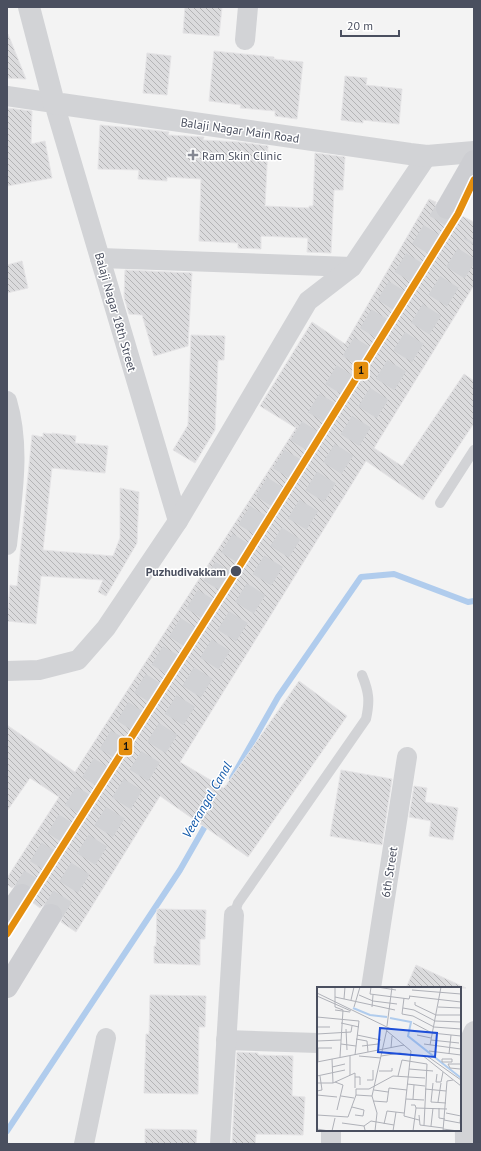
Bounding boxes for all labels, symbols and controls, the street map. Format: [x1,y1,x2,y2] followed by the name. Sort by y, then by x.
[341,12,399,38] scale bar
[347,18,373,33] text: 20 m
[180,114,300,146] street label: Balaji Nagar Main Road
[202,148,282,163] place label: Ram Skin Clinic
[187,149,199,161] marker: Ram Skin Clinic
[92,251,140,373] street label: Balaji Nagar 18th Street
[353,361,369,380] line badge: 1
[358,363,364,377] text: 1
[146,564,226,579] place label: Puzhudivakkam
[229,564,243,578] marker: Puzhudivakkam
[118,737,133,756] line badge: 1
[123,739,129,753] text: 1
[178,758,236,841] water label: Veerangal Canal
[378,846,400,898] street label: 6th Street
[317,987,461,1131] inset map

